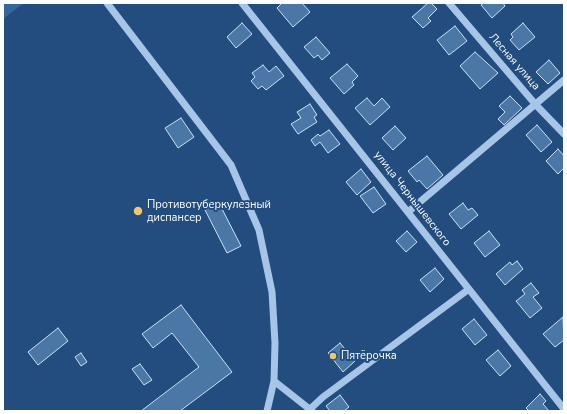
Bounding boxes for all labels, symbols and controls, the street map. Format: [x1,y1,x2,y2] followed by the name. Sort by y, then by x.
[486,31,542,93] street label: Лесная улица
[371,149,453,249] street label: улица Чернышевского
[147,198,271,224] place label: Противотуберкулезный диспансер
[132,205,144,217] marker: Противотуберкулезный диспансер
[341,349,397,363] place label: Пятёрочка
[328,351,338,361] marker: Пятёрочка

